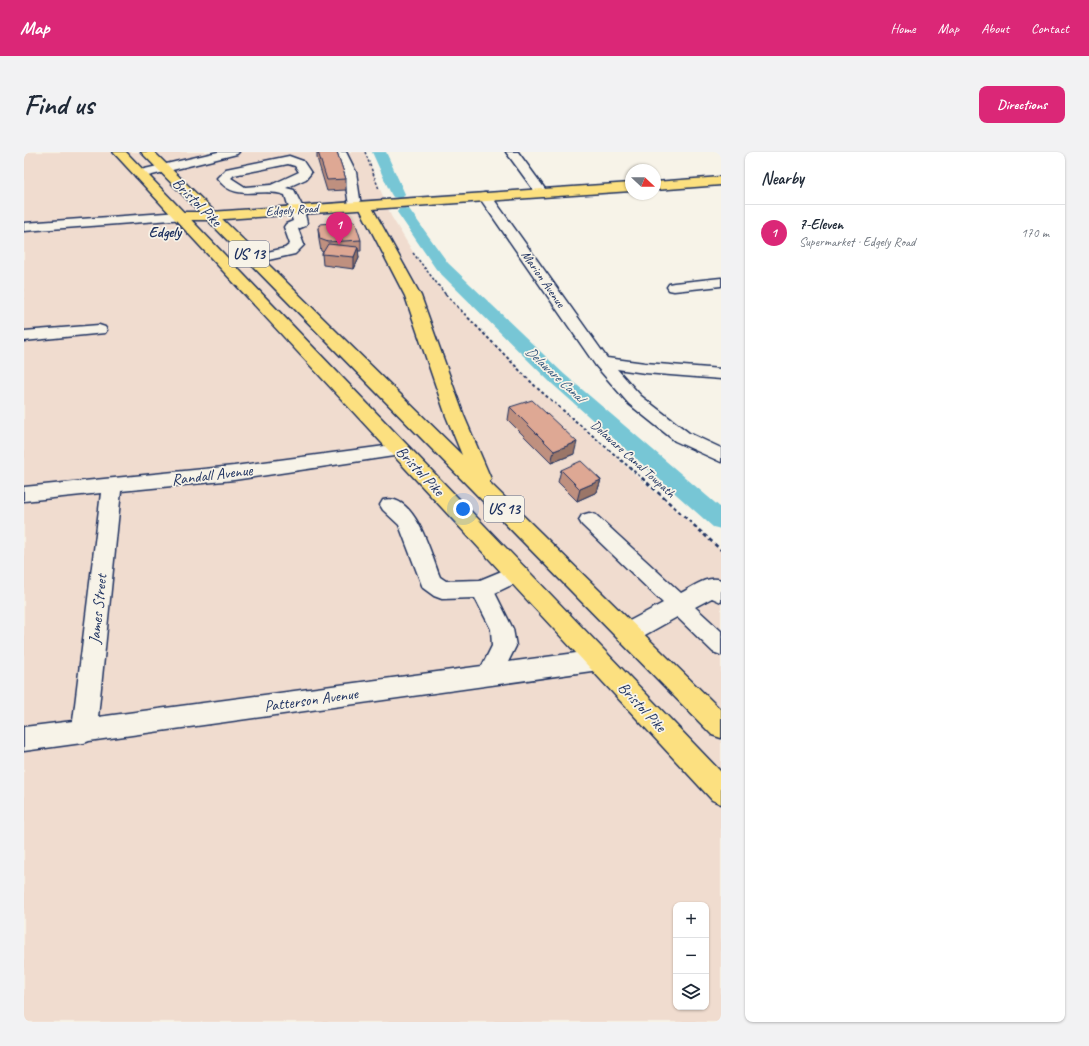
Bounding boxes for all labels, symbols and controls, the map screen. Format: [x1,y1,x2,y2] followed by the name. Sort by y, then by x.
[20,16,50,40] text: Map
[890,20,916,37] text: Home
[938,20,959,37] text: Map
[981,20,1009,37] text: About
[1031,20,1069,37] text: Contact
[979,86,1065,123] button: Directions
[24,87,94,122] text: Find us
[625,164,661,200] north arrow
[761,168,804,189] text: Nearby
[168,173,227,232] street label: Bristol Pike
[265,200,321,220] street label: Edgely Road
[326,212,352,245] pin: 1
[799,215,843,234] text: 7-Eleven
[149,223,183,242] district label: Edgely
[771,225,777,241] text: 1
[1021,225,1049,241] text: 170 m
[799,234,915,250] text: Supermarket · Edgely Road
[229,241,269,267] road number: US 13
[518,248,569,311] street label: Marion Avenue
[522,343,591,408] water label: Delaware Canal
[587,417,679,501] street label: Delaware Canal Towpath
[392,442,450,502] street label: Bristol Pike
[170,460,255,490] street label: Randall Avenue
[484,496,524,522] road number: US 13
[453,499,473,519] your location
[84,572,112,646] street label: James Street
[614,678,672,738] street label: Bristol Pike
[263,683,361,716] street label: Patterson Avenue
[673,902,709,1010] map controls
[673,902,709,938] button: +
[673,938,709,974] button: −
[673,974,709,1010] button: layers

